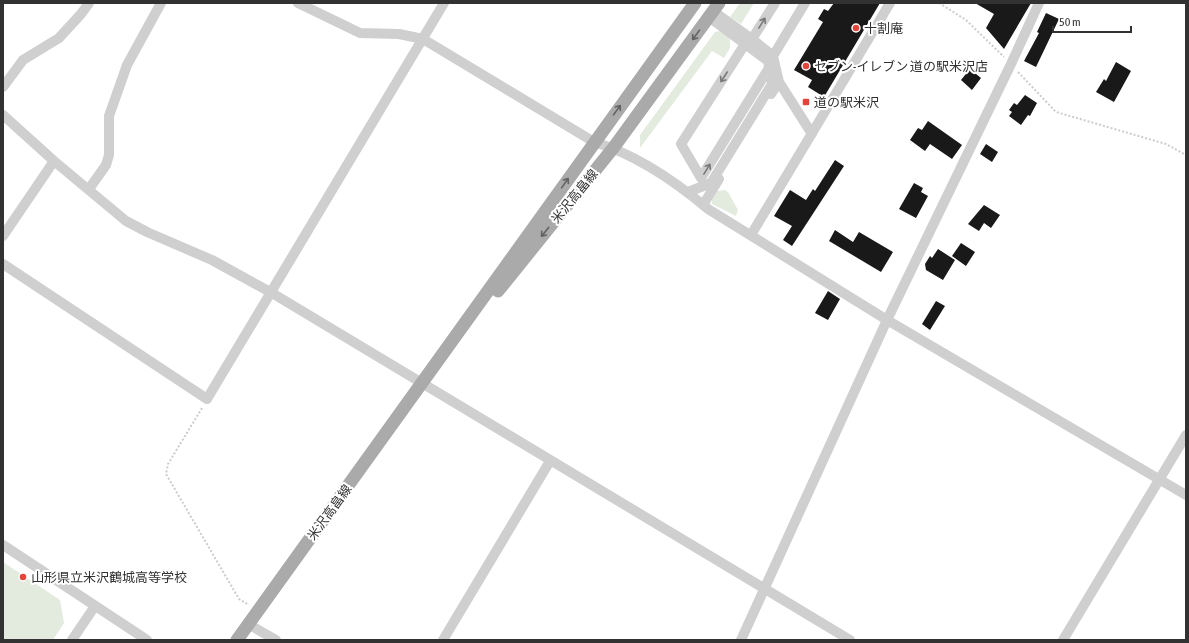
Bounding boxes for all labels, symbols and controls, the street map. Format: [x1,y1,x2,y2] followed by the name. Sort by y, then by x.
[1053,8,1131,34] scale bar
[1059,15,1081,29] text: 50 m
[758,18,766,29] one-way arrow
[864,21,903,36] place label: 十割庵
[851,23,861,33] marker: 十割庵
[692,29,701,40] one-way arrow
[814,59,988,74] place label: セブン-イレブン 道の駅米沢店
[801,61,811,71] marker: セブン-イレブン 道の駅米沢店
[720,71,728,82] one-way arrow
[814,95,879,110] place label: 道の駅米沢
[801,97,811,107] marker: 道の駅米沢
[613,105,621,116] one-way arrow
[703,164,711,175] one-way arrow
[548,166,601,226] street label: 米沢高畠線
[561,178,569,189] one-way arrow
[541,227,550,238] one-way arrow
[304,482,355,543] street label: 米沢高畠線
[31,570,187,585] place label: 山形県立米沢鶴城高等学校
[18,572,28,582] marker: 山形県立米沢鶴城高等学校

